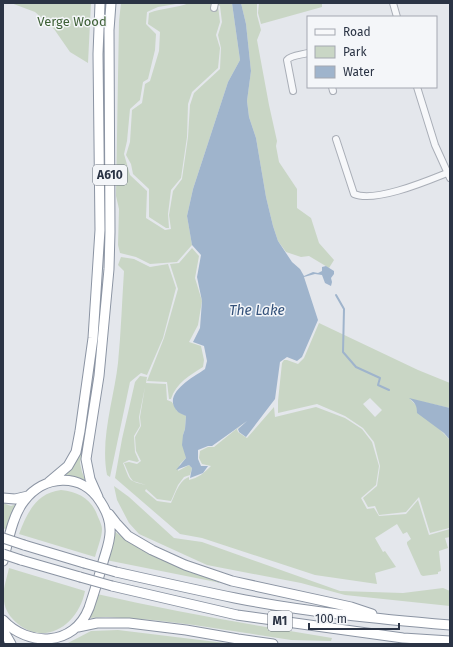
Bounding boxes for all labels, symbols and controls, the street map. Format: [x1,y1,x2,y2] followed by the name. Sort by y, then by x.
[37,14,107,29] park label: Verge Wood
[307,16,437,88] legend
[343,25,371,39] text: Road
[343,45,367,59] text: Park
[343,65,375,79] text: Water
[93,165,127,185] road number: A610
[229,302,285,319] water label: The Lake
[309,605,399,631] scale bar
[268,611,292,631] road number: M1
[315,612,347,626] text: 100 m

